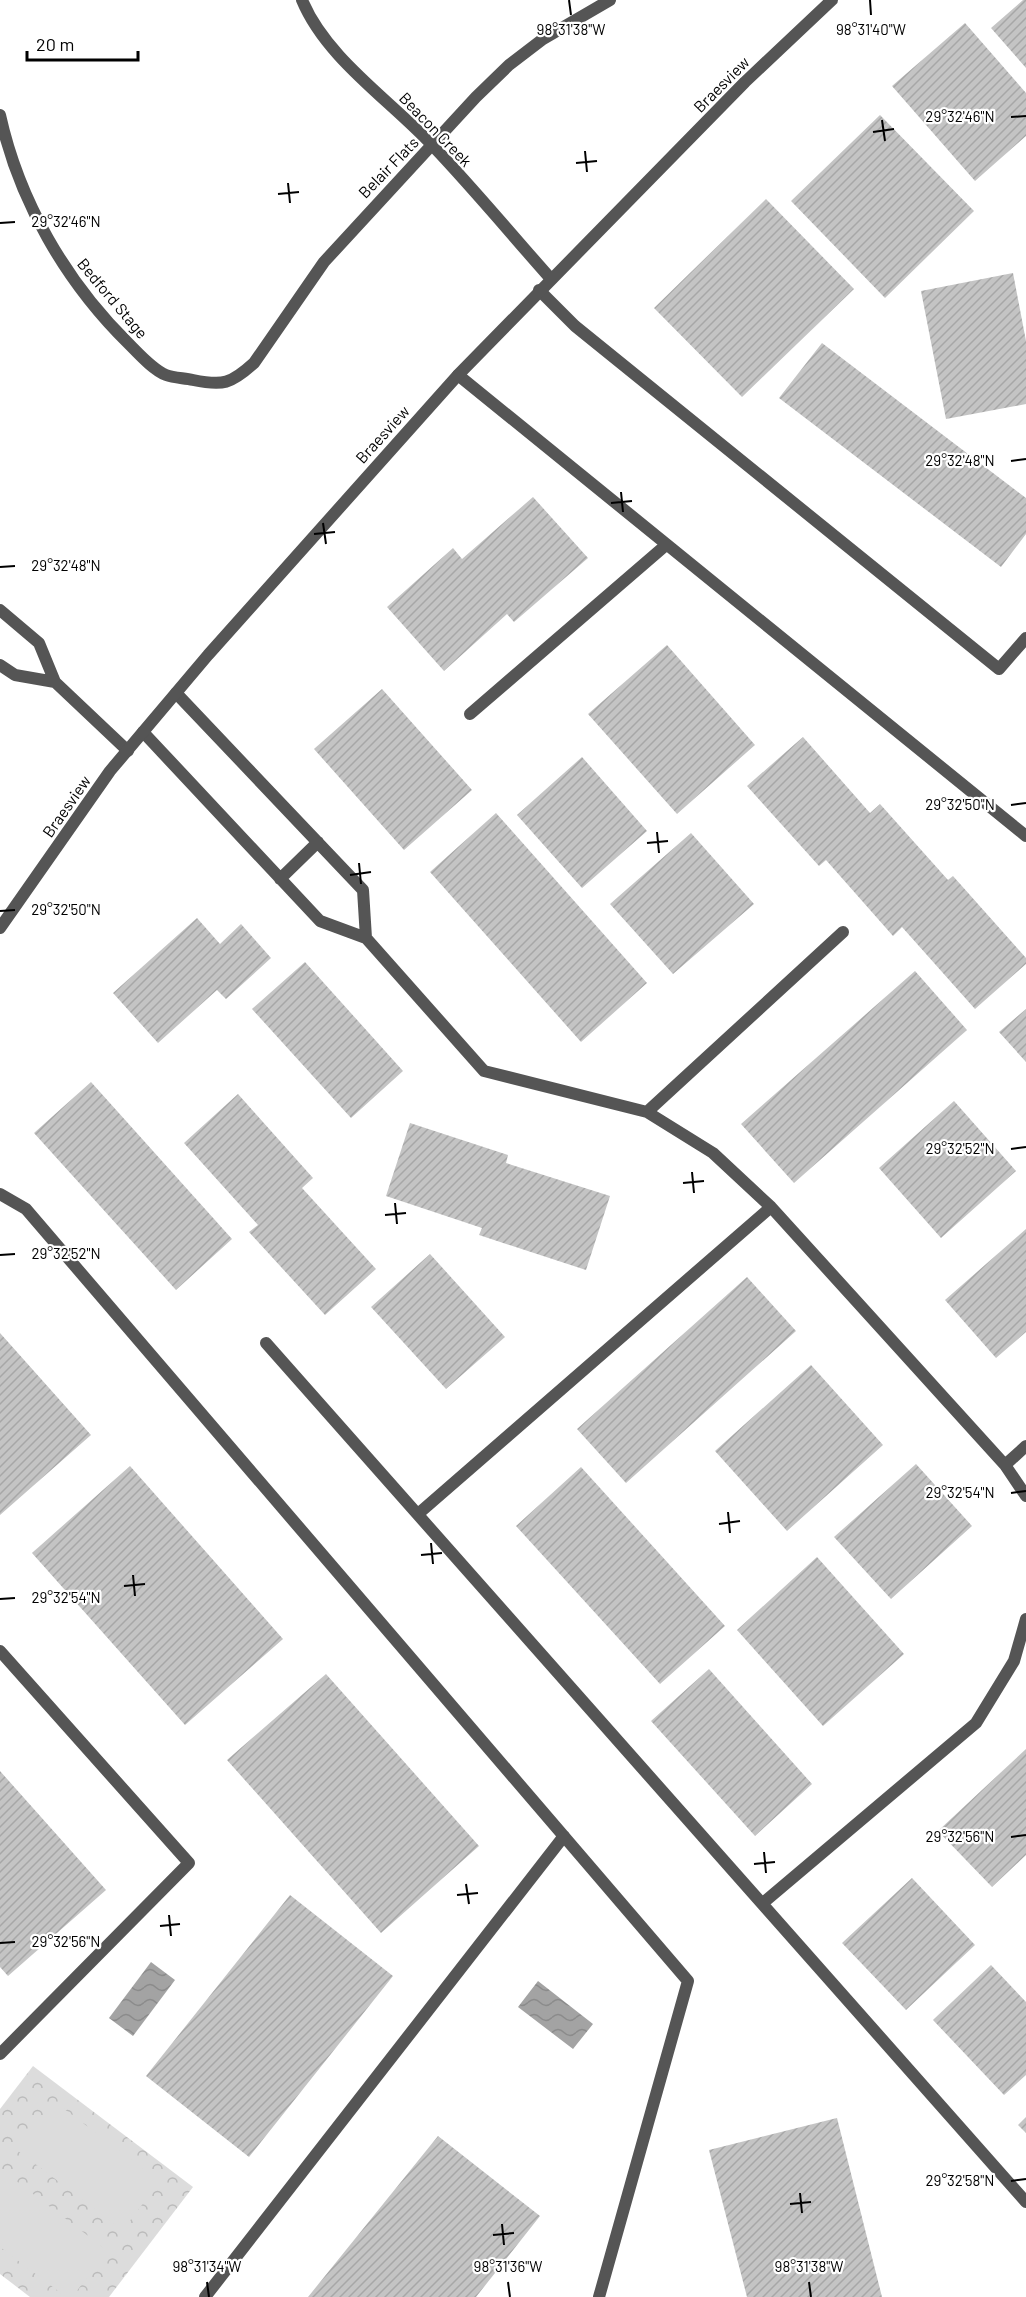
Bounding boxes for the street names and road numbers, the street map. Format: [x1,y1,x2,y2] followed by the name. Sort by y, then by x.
[689,52,753,116] street label: Braesview
[396,88,476,170] street label: Beacon Creek
[354,132,422,202] street label: Belair Flats
[74,254,152,342] street label: Bedford Stage
[351,401,413,467] street label: Braesview
[38,771,94,841] street label: Braesview

